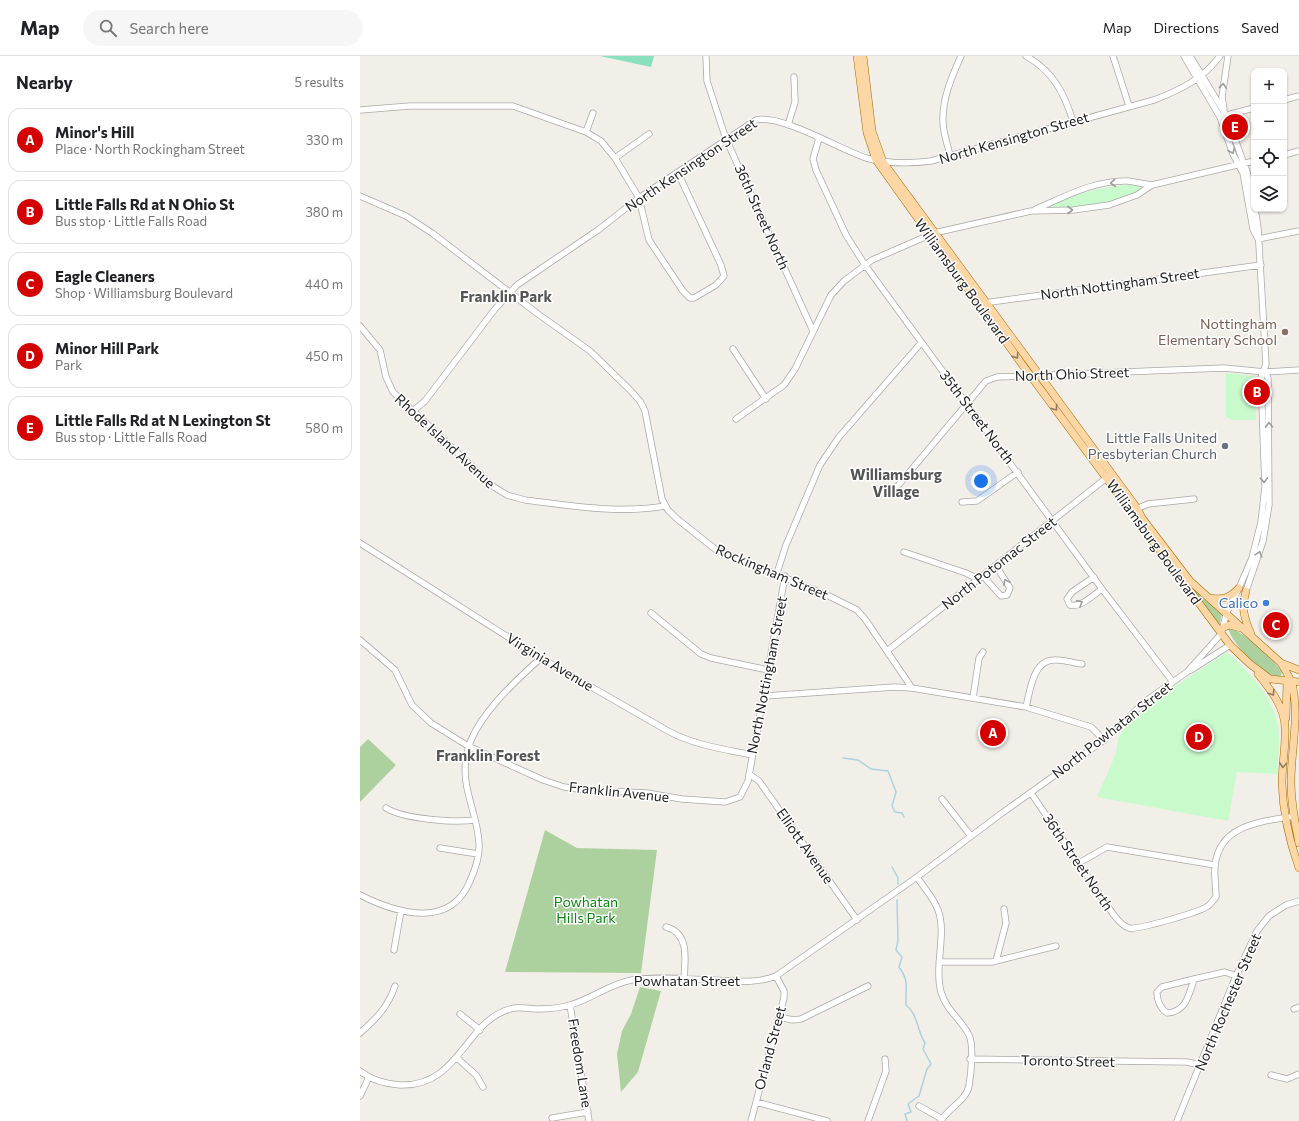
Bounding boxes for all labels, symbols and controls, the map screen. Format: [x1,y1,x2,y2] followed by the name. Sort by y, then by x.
[83,10,363,46] search box
[20,16,59,39] text: Map
[97,17,119,39] icon: search
[129,19,209,37] text: Search here
[1103,19,1132,36] text: Map
[1154,19,1219,36] text: Directions
[1241,19,1279,36] text: Saved
[1251,68,1287,212] map controls
[1251,68,1287,104] button: +
[16,72,73,93] text: Nearby
[294,74,344,90] text: 5 results
[1218,83,1227,89] one-way arrow
[1251,104,1287,140] button: −
[937,108,1091,167] street label: North Kensington Street
[1222,112,1248,142] pin: E
[622,114,760,215] street label: North Kensington Street
[55,123,134,141] text: Minor's Hill
[25,132,35,148] text: A
[306,132,343,148] text: 330 m
[1251,140,1287,176] button: locate
[55,141,245,157] text: Place · North Rockingham Street
[1228,148,1236,155] one-way arrow
[732,162,793,272] street label: 36th Street North
[1251,176,1287,212] button: layers
[1110,178,1116,187] one-way arrow
[55,195,234,213] text: Little Falls Rd at N Ohio St
[26,204,34,220] text: B
[305,204,343,220] text: 380 m
[1067,206,1073,214] one-way arrow
[55,213,207,229] text: Bus stop · Little Falls Road
[911,215,1013,346] street label: Williamsburg Boulevard
[1039,264,1201,303] street label: North Nottingham Street
[55,267,155,285] text: Eagle Cleaners
[26,276,34,292] text: C
[305,276,343,292] text: 440 m
[55,285,233,301] text: Shop · Williamsburg Boulevard
[460,287,552,305] district label: Franklin Park
[1158,315,1277,348] place label: Nottingham Elementary School
[1280,327,1290,337] marker: Nottingham Elementary School
[55,339,159,357] text: Minor Hill Park
[25,348,35,364] text: D
[305,348,343,364] text: 450 m
[1011,352,1019,359] one-way arrow
[55,357,82,373] text: Park
[1014,363,1130,384] street label: North Ohio Street
[937,366,1018,467] street label: 35th Street North
[1244,377,1270,407] pin: B
[392,390,499,491] street label: Rhode Island Avenue
[1050,403,1057,410] one-way arrow
[55,411,271,429] text: Little Falls Rd at N Lexington St
[26,420,34,436] text: E
[305,420,343,436] text: 580 m
[1265,422,1273,428] one-way arrow
[55,429,207,445] text: Bus stop · Little Falls Road
[1088,429,1217,462] place label: Little Falls United Presbyterian Church
[1220,441,1230,451] marker: Little Falls United Presbyterian Church
[850,465,942,500] district label: Williamsburg Village
[971,471,991,491] your location
[1103,476,1205,607] street label: Williamsburg Boulevard
[1260,477,1269,483] one-way arrow
[938,513,1059,613] street label: North Potomac Street
[713,540,831,603] street label: Rockingham Street
[1254,551,1263,558] one-way arrow
[1003,579,1010,586] one-way arrow
[743,594,790,755] street label: North Nottingham Street
[1219,594,1258,611] place label: Calico
[1261,598,1271,608] marker: Calico
[1076,600,1084,608] one-way arrow
[1263,610,1289,640] pin: C
[504,629,597,694] street label: Virginia Avenue
[1048,677,1175,782] street label: North Powhatan Street
[1267,689,1275,696] one-way arrow
[980,718,1006,748] pin: A
[1186,722,1212,752] pin: D
[436,746,540,764] district label: Franklin Forest
[1279,762,1288,768] one-way arrow
[568,778,670,805] street label: Franklin Avenue
[773,805,838,887] street label: Elliott Avenue
[1040,810,1117,914] street label: 36th Street North
[554,893,618,926] park label: Powhatan Hills Park
[1191,930,1264,1073] street label: North Rochester Street
[634,972,741,989] street label: Powhatan Street
[750,1004,789,1092] street label: Orland Street
[565,1017,596,1109] street label: Freedom Lane
[1021,1051,1116,1070] street label: Toronto Street

